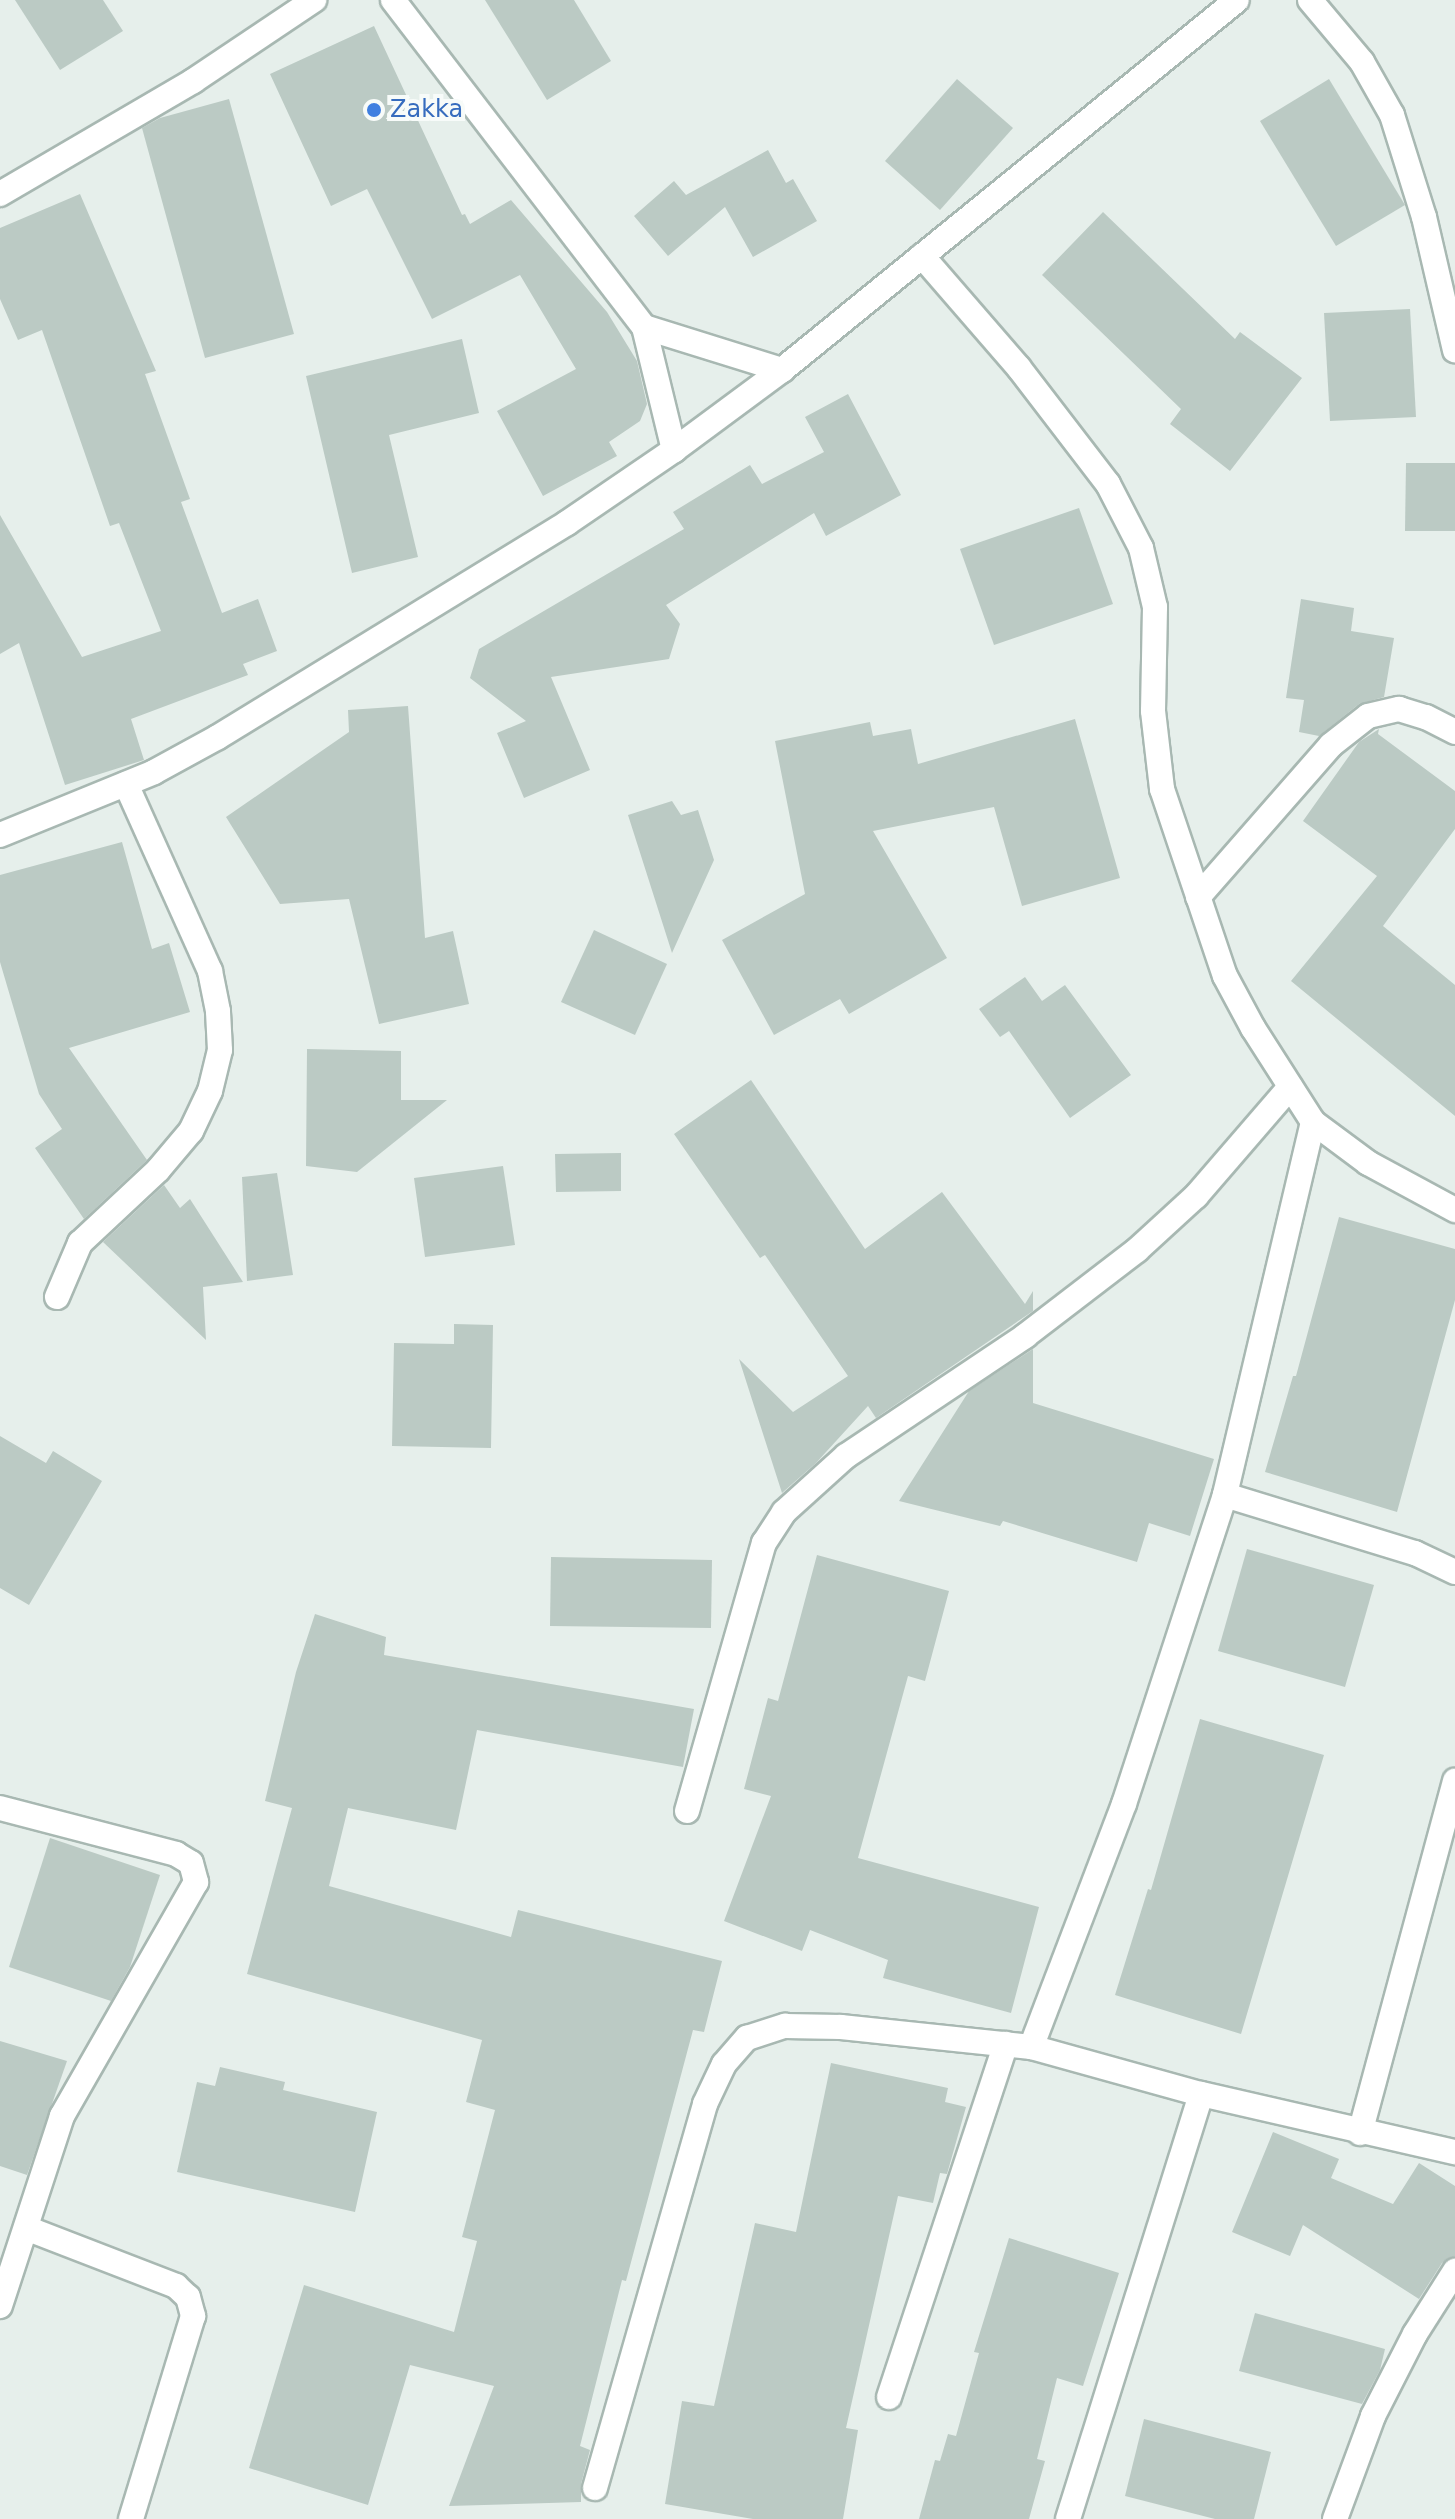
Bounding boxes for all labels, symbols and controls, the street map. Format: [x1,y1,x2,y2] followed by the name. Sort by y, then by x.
[390,96,463,124] place label: Zakka
[365,101,383,119] marker: Zakka

